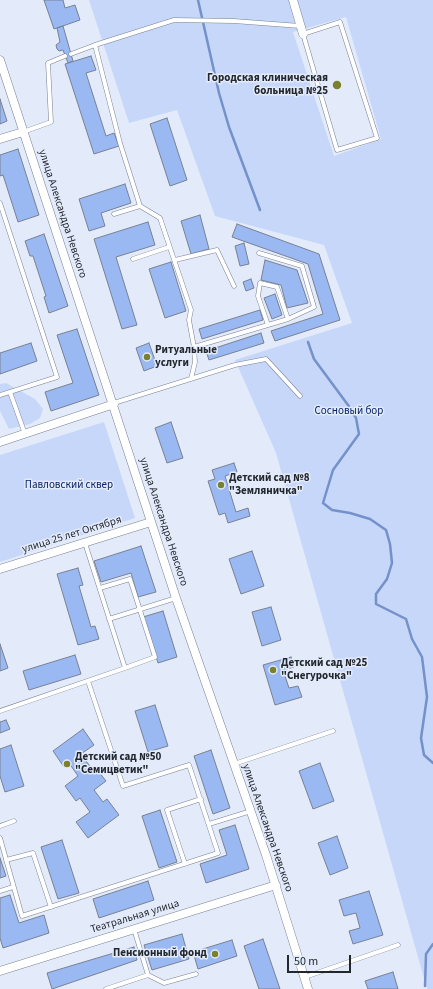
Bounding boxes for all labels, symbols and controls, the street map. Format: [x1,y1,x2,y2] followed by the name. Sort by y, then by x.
[207,72,328,98] place label: Городская клиническая больница №25
[331,79,343,91] marker: Городская клиническая больница №25
[35,148,89,280] street label: улица Александра Невского
[155,344,217,370] place label: Ритуальные услуги
[142,352,152,362] marker: Ритуальные услуги
[315,405,383,419] park label: Сосновый бор
[136,456,190,588] street label: улица Александра Невского
[229,472,309,498] place label: Детский сад №8 "Земляничка"
[25,479,113,493] park label: Павловский сквер
[216,480,226,490] marker: Детский сад №8 "Земляничка"
[21,514,123,556] street label: улица 25 лет Октября
[281,657,367,683] place label: Детский сад №25 "Снегурочка"
[268,665,278,675] marker: Детский сад №25 "Снегурочка"
[75,751,161,777] place label: Детский сад №50 "Семицветик"
[62,759,72,769] marker: Детский сад №50 "Семицветик"
[239,762,295,894] street label: улица Александра Невского
[89,897,181,937] street label: Театральная улица
[113,947,207,961] place label: Пенсионный фонд
[289,947,353,973] scale bar
[210,949,220,959] marker: Пенсионный фонд
[294,953,318,970] text: 50 m

